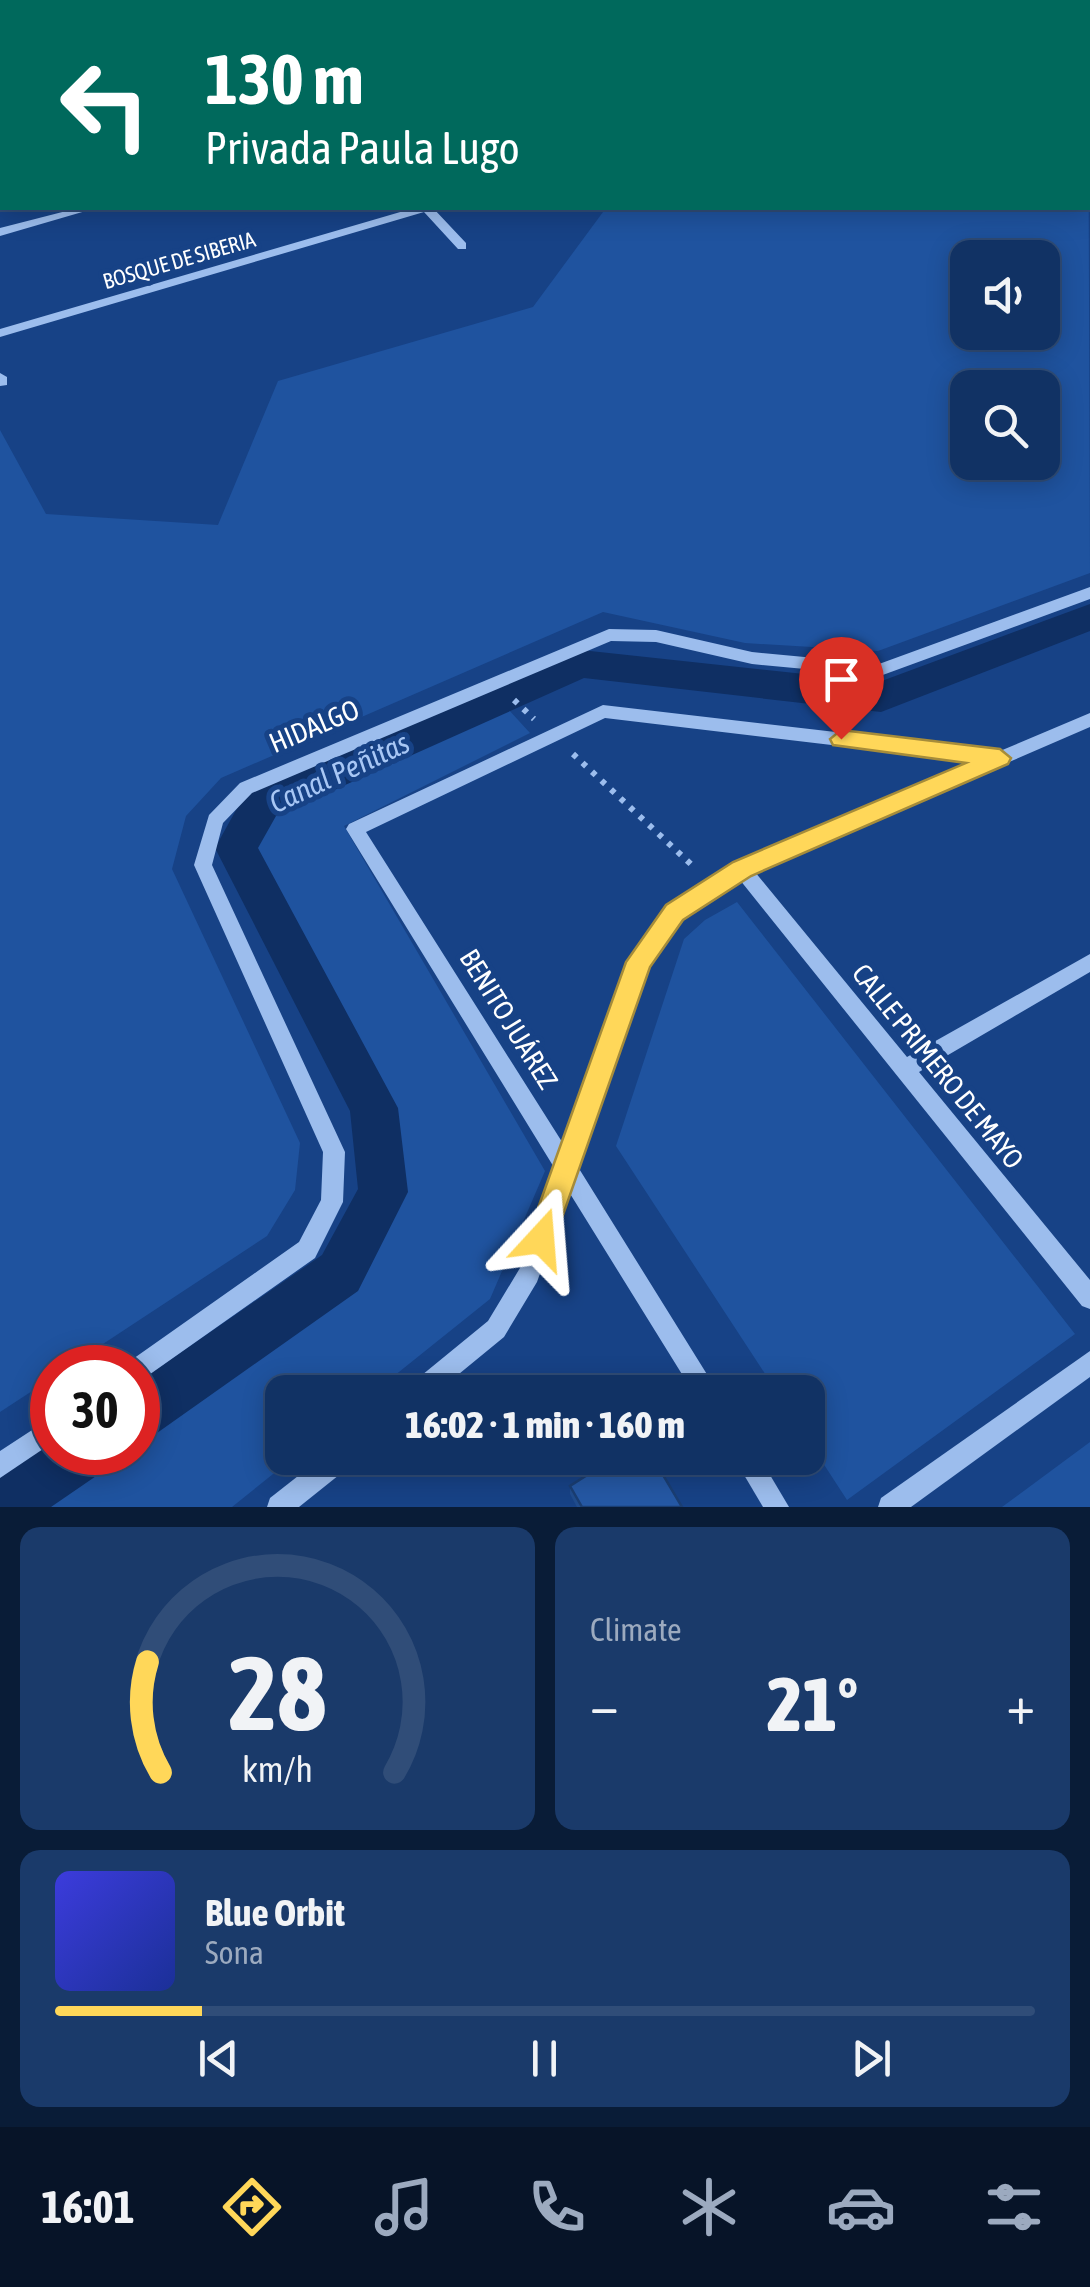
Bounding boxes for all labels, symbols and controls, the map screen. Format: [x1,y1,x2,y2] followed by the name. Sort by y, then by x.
[205,39,364,119] text: 130 m
[40,40,170,170] icon: left
[205,122,520,174] text: Privada Paula Lugo
[100,226,258,294] street label: BOSQUE DE SIBERIA
[950,240,1060,480] map controls
[950,240,1060,350] button: sound
[950,370,1060,480] button: search
[799,637,884,740] pin
[814,652,869,707] icon: arrive
[264,693,364,759] street label: HIDALGO
[264,725,414,819] water label: Canal Peñitas
[453,943,565,1095] street label: BENITO JUÁREZ
[846,957,1030,1175] street label: CALLE PRIMERO DE MAYO
[489,1187,593,1291] position arrow
[30,1345,160,1475] speed limit sign: 30
[405,1403,685,1446] text: 16:02 · 1 min · 160 m
[590,1611,682,1648] text: Climate
[229,1633,326,1752] text: 28
[767,1661,858,1747] text: 21°
[590,1673,619,1736] text: −
[1006,1673,1035,1736] text: +
[242,1749,313,1790] text: km/h
[205,1891,345,1934] text: Blue Orbit
[205,1934,264,1971] text: Sona
[191,2031,246,2086] icon: previous
[517,2031,572,2086] icon: pause
[844,2031,899,2086] icon: next
[217,2172,287,2242] icon: directions
[369,2172,439,2242] icon: music
[522,2172,592,2242] icon: phone
[674,2172,744,2242] icon: climate
[826,2172,896,2242] icon: car
[979,2172,1049,2242] icon: filters
[41,2181,135,2233] text: 16:01

